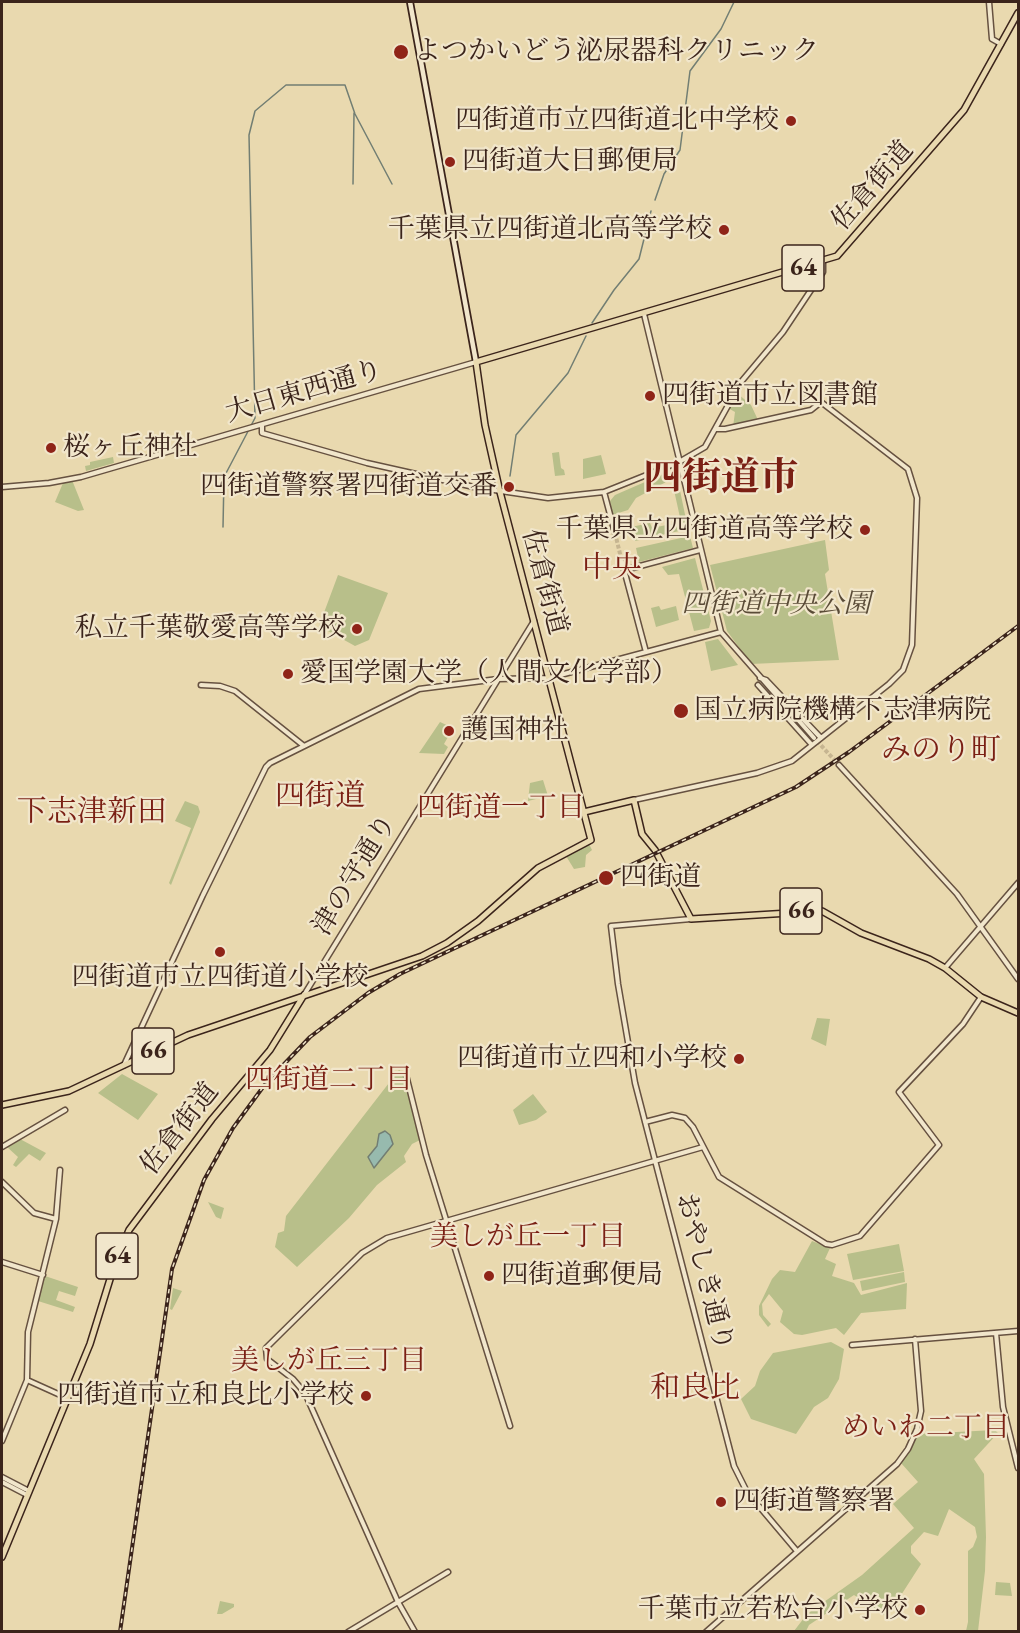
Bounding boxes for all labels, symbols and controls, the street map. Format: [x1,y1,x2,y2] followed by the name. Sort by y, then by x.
[414,36,819,68] place label: よつかいどう泌尿器科クリニック
[392,43,410,61] marker: よつかいどう泌尿器科クリニック
[455,105,779,137] place label: 四街道市立四街道北中学校
[784,114,798,128] marker: 四街道市立四街道北中学校
[825,135,921,237] street label: 佐倉街道
[462,146,678,178] place label: 四街道大日郵便局
[443,155,457,169] marker: 四街道大日郵便局
[388,214,712,246] place label: 千葉県立四街道北高等学校
[717,223,731,237] marker: 千葉県立四街道北高等学校
[782,245,824,291] road number: 64
[222,354,386,430] street label: 大日東西通り
[662,380,878,412] place label: 四街道市立図書館
[643,389,657,403] marker: 四街道市立図書館
[63,432,198,464] place label: 桜ヶ丘神社
[44,441,58,455] marker: 桜ヶ丘神社
[643,456,799,502] district label: 四街道市
[200,471,497,503] place label: 四街道警察署四街道交番
[502,480,516,494] marker: 四街道警察署四街道交番
[556,514,853,546] place label: 千葉県立四街道高等学校
[858,523,872,537] marker: 千葉県立四街道高等学校
[514,526,574,638] street label: 佐倉街道
[582,551,642,587] district label: 中央
[682,589,870,621] park label: 四街道中央公園
[75,613,345,645] place label: 私立千葉敬愛高等学校
[350,622,364,636] marker: 私立千葉敬愛高等学校
[300,658,678,690] place label: 愛国学園大学（人間文化学部）
[281,667,295,681] marker: 愛国学園大学（人間文化学部）
[694,695,991,727] place label: 国立病院機構下志津病院
[672,702,690,720] marker: 国立病院機構下志津病院
[461,715,569,747] place label: 護国神社
[442,724,456,738] marker: 護国神社
[881,733,1001,769] district label: みのり町
[275,779,365,815] district label: 四街道
[417,791,585,825] district label: 四街道一丁目
[17,795,167,831] district label: 下志津新田
[306,809,404,941] street label: 津の守通り
[620,862,701,894] place label: 四街道
[597,869,615,887] marker: 四街道
[780,888,822,934] road number: 66
[213,945,227,959] marker: 四街道市立四街道小学校
[72,962,368,994] place label: 四街道市立四街道小学校
[132,1028,174,1074] road number: 66
[457,1043,727,1075] place label: 四街道市立四和小学校
[732,1052,746,1066] marker: 四街道市立四和小学校
[245,1063,413,1097] district label: 四街道二丁目
[134,1076,226,1182] street label: 佐倉街道
[669,1189,739,1355] street label: おやしき通り
[430,1220,626,1254] district label: 美しが丘一丁目
[96,1233,138,1279] road number: 64
[501,1260,663,1292] place label: 四街道郵便局
[482,1269,496,1283] marker: 四街道郵便局
[231,1344,427,1378] district label: 美しが丘三丁目
[650,1371,740,1407] district label: 和良比
[57,1380,354,1412] place label: 四街道市立和良比小学校
[359,1389,373,1403] marker: 四街道市立和良比小学校
[842,1411,1010,1445] district label: めいわ二丁目
[733,1486,895,1518] place label: 四街道警察署
[714,1495,728,1509] marker: 四街道警察署
[638,1594,908,1626] place label: 千葉市立若松台小学校
[913,1603,927,1617] marker: 千葉市立若松台小学校

